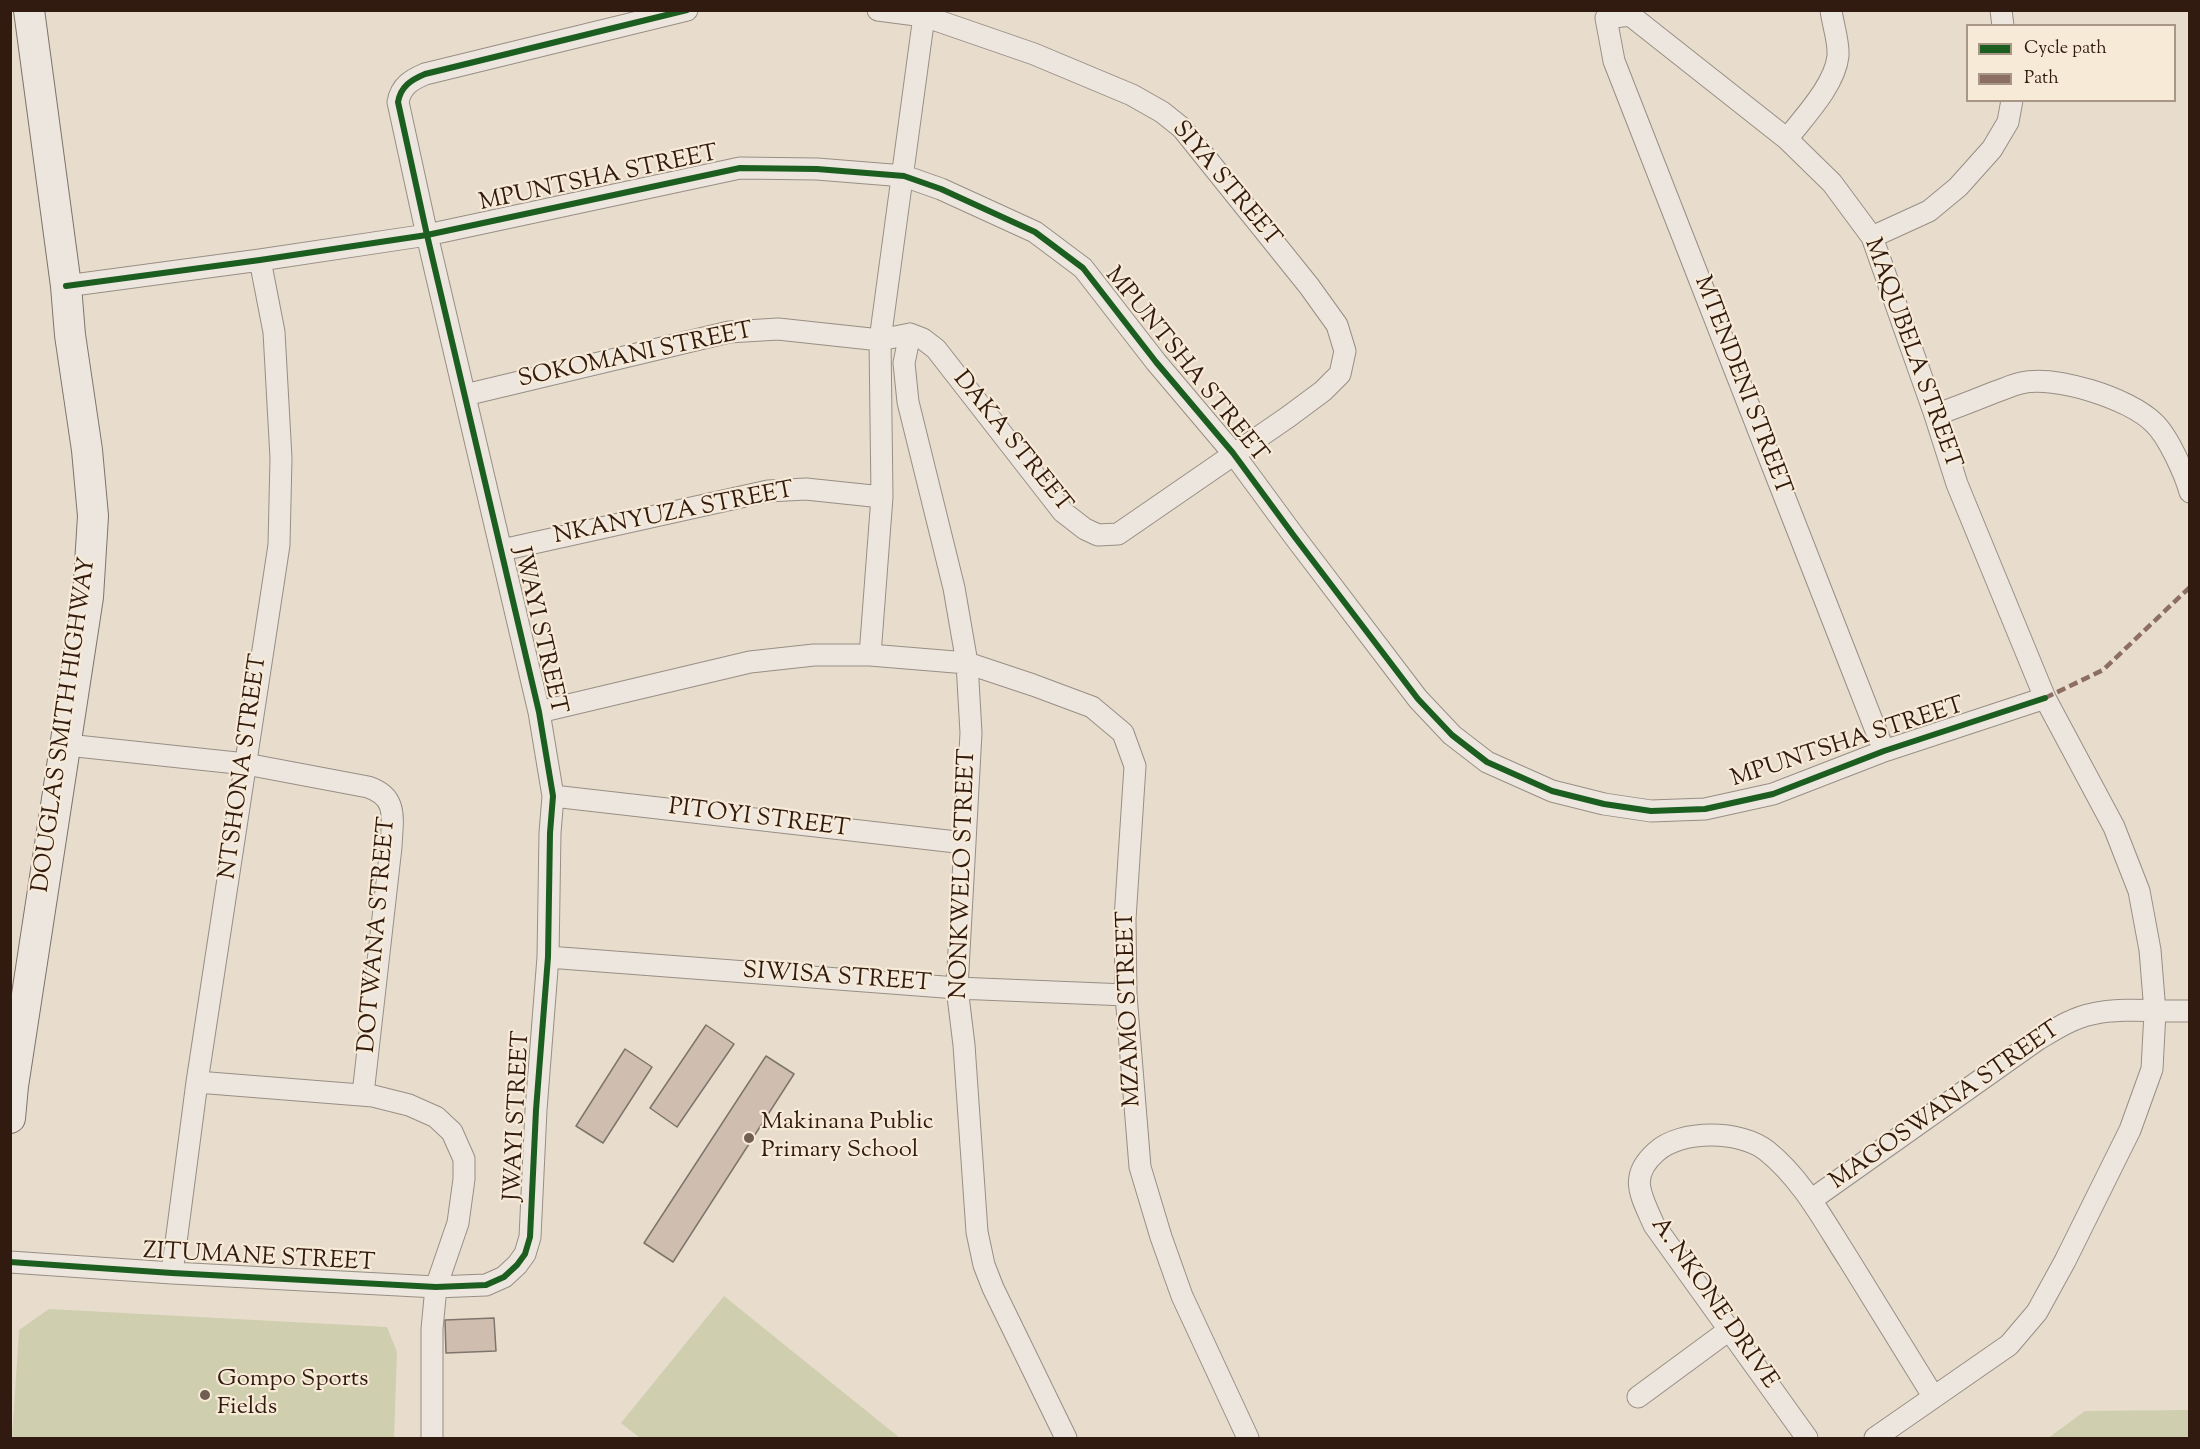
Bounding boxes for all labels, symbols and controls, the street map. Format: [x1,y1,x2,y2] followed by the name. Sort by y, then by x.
[1966,24,2176,102] legend
[2024,36,2107,62] text: Cycle path
[2024,66,2059,92] text: Path
[1164,116,1286,254] street label: SIYA STREET
[477,141,721,219] street label: MPUNTSHA STREET
[1856,235,1966,473] street label: MAQUBELA STREET
[1097,262,1273,470] street label: MPUNTSHA STREET
[1686,272,1796,500] street label: MTENDENI STREET
[516,318,756,396] street label: SOKOMANI STREET
[945,366,1077,520] street label: DAKA STREET
[551,478,797,552] street label: NKANYUZA STREET
[505,545,571,717] street label: JWAYI STREET
[28,555,104,895] street label: DOUGLAS SMITH HIGHWAY
[215,653,275,881] street label: NTSHONA STREET
[1728,693,1968,795] street label: MPUNTSHA STREET
[946,748,984,1000] street label: NONKWELO STREET
[667,795,851,845] street label: PITOYI STREET
[354,816,404,1054] street label: DOTWANA STREET
[1113,910,1149,1108] street label: MZAMO STREET
[742,958,932,1000] street label: SIWISA STREET
[1825,1016,2067,1198] street label: MAGOSWANA STREET
[500,1030,538,1202] street label: JWAYI STREET
[761,1110,934,1166] place label: Makinana Public Primary School
[742,1131,756,1145] marker: Makinana Public Primary School
[1643,1213,1783,1395] street label: A. NKONE DRIVE
[142,1239,376,1279] street label: ZITUMANE STREET
[217,1367,368,1423] place label: Gompo Sports Fields
[198,1388,212,1402] marker: Gompo Sports Fields

